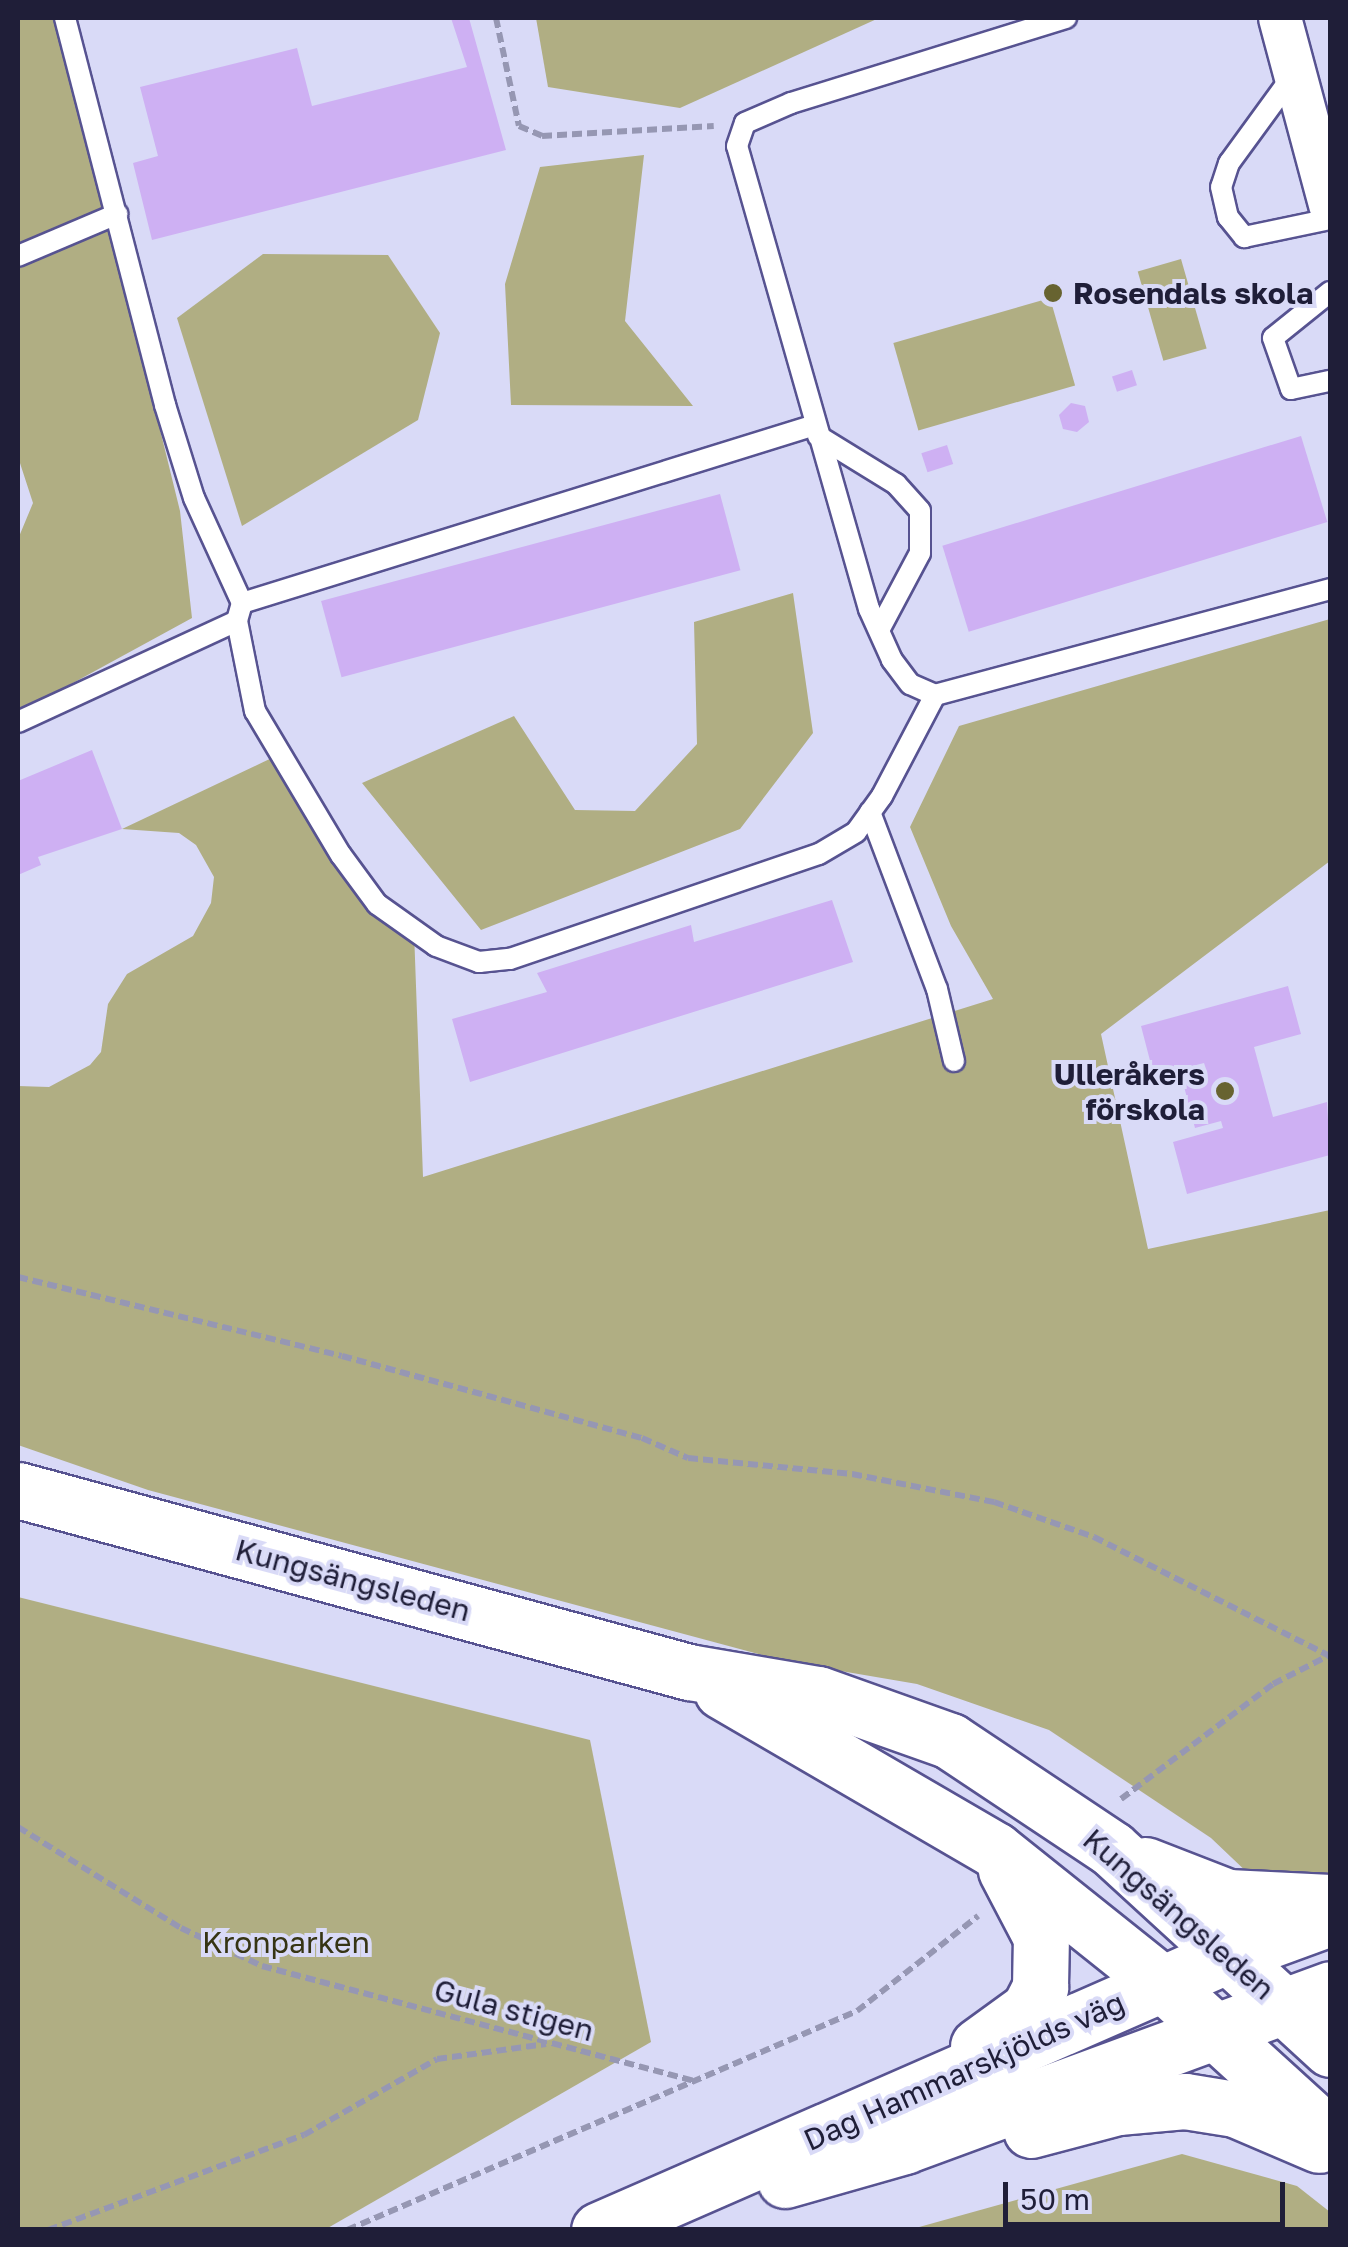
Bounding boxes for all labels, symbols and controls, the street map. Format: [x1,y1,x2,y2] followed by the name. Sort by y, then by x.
[1073,275,1313,311] place label: Rosendals skola
[1042,282,1064,304] marker: Rosendals skola
[1054,1056,1205,1126] place label: Ulleråkers förskola
[1214,1080,1236,1102] marker: Ulleråkers förskola
[232,1531,474,1629] street label: Kungsängsleden
[1076,1821,1282,2007] street label: Kungsängsleden
[202,1924,370,1960] park label: Kronparken
[430,1971,598,2049] street label: Gula stigen
[798,1984,1130,2158] street label: Dag Hammarskjölds väg
[1008,2162,1290,2224] scale bar
[1020,2181,1090,2217] text: 50 m

